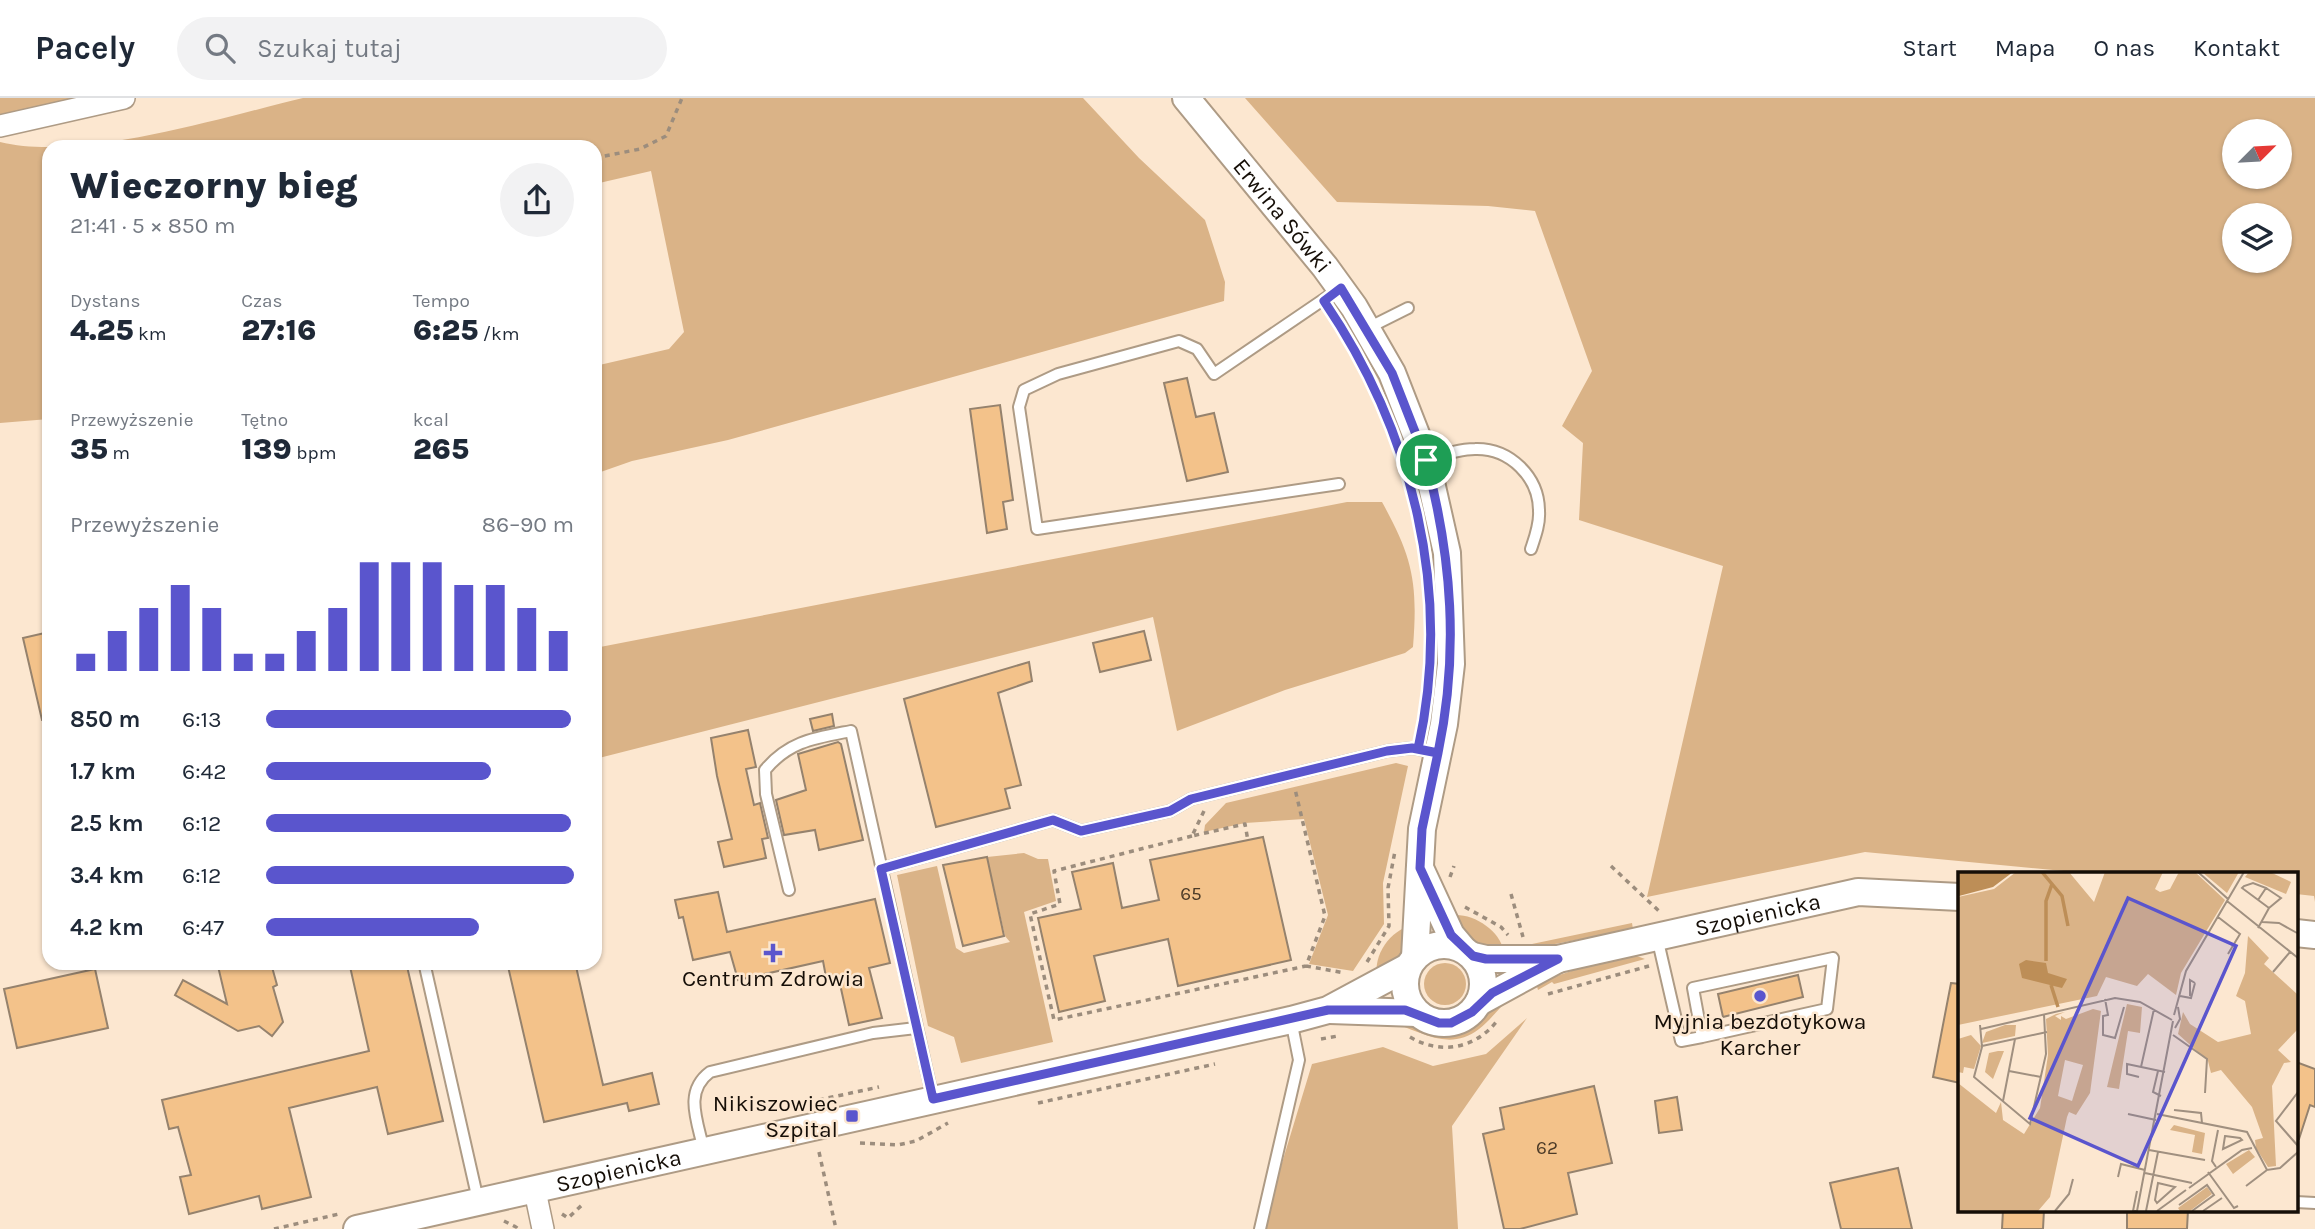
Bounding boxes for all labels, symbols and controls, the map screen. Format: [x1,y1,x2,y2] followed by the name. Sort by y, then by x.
[177,17,667,80] search box
[35,29,135,67] text: Pacely
[201,29,239,67] icon: search
[257,33,402,64] text: Szukaj tutaj
[1902,34,1957,62] text: Start
[1995,34,2056,62] text: Mapa
[2094,34,2155,62] text: O nas
[2193,34,2280,62] text: Kontakt
[2222,119,2292,189] north arrow
[2222,119,2292,273] map controls
[1228,153,1337,278] street label: Erwina Sówki
[70,163,358,208] text: Wieczorny bieg
[500,163,574,237] button: share
[2222,203,2292,273] button: layers
[70,212,235,239] text: 21:41 · 5 × 850 m
[70,290,140,312] text: Dystans
[241,290,282,312] text: Czas
[413,290,470,312] text: Tempo
[70,312,134,348] text: 4.25
[241,312,316,348] text: 27:16
[413,312,478,348] text: 6:25
[134,323,167,345] text: km
[478,323,519,345] text: /km
[70,409,193,431] text: Przewyższenie
[241,409,288,431] text: Tętno
[413,409,449,431] text: kcal
[1396,430,1456,490] pin
[70,431,108,467] text: 35
[241,431,292,467] text: 139
[413,431,469,467] text: 265
[1407,441,1445,479] icon: arrive
[108,442,130,464] text: m
[292,442,336,464] text: bpm
[70,511,219,538] text: Przewyższenie
[482,511,574,538] text: 86–90 m
[70,706,140,733] text: 850 m
[182,706,222,733] text: 6:13
[70,758,136,785] text: 1.7 km
[182,758,227,785] text: 6:42
[70,810,144,837] text: 2.5 km
[182,810,221,837] text: 6:12
[70,862,144,889] text: 3.4 km
[182,862,221,889] text: 6:12
[1958,872,2298,1212] inset map
[1180,883,1202,905] house number: 65
[1692,887,1823,941] street label: Szopienicka
[70,914,144,941] text: 4.2 km
[182,914,224,941] text: 6:47
[765,945,781,961] marker: Centrum Zdrowia
[682,965,864,992] place label: Centrum Zdrowia
[1752,988,1768,1004] marker: Myjnia bezdotykowa Karcher
[1653,1008,1867,1061] place label: Myjnia bezdotykowa Karcher
[713,1090,838,1143] place label: Nikiszowiec Szpital
[844,1108,860,1124] marker: Nikiszowiec Szpital
[1536,1137,1558,1159] house number: 62
[553,1143,684,1198] street label: Szopienicka

